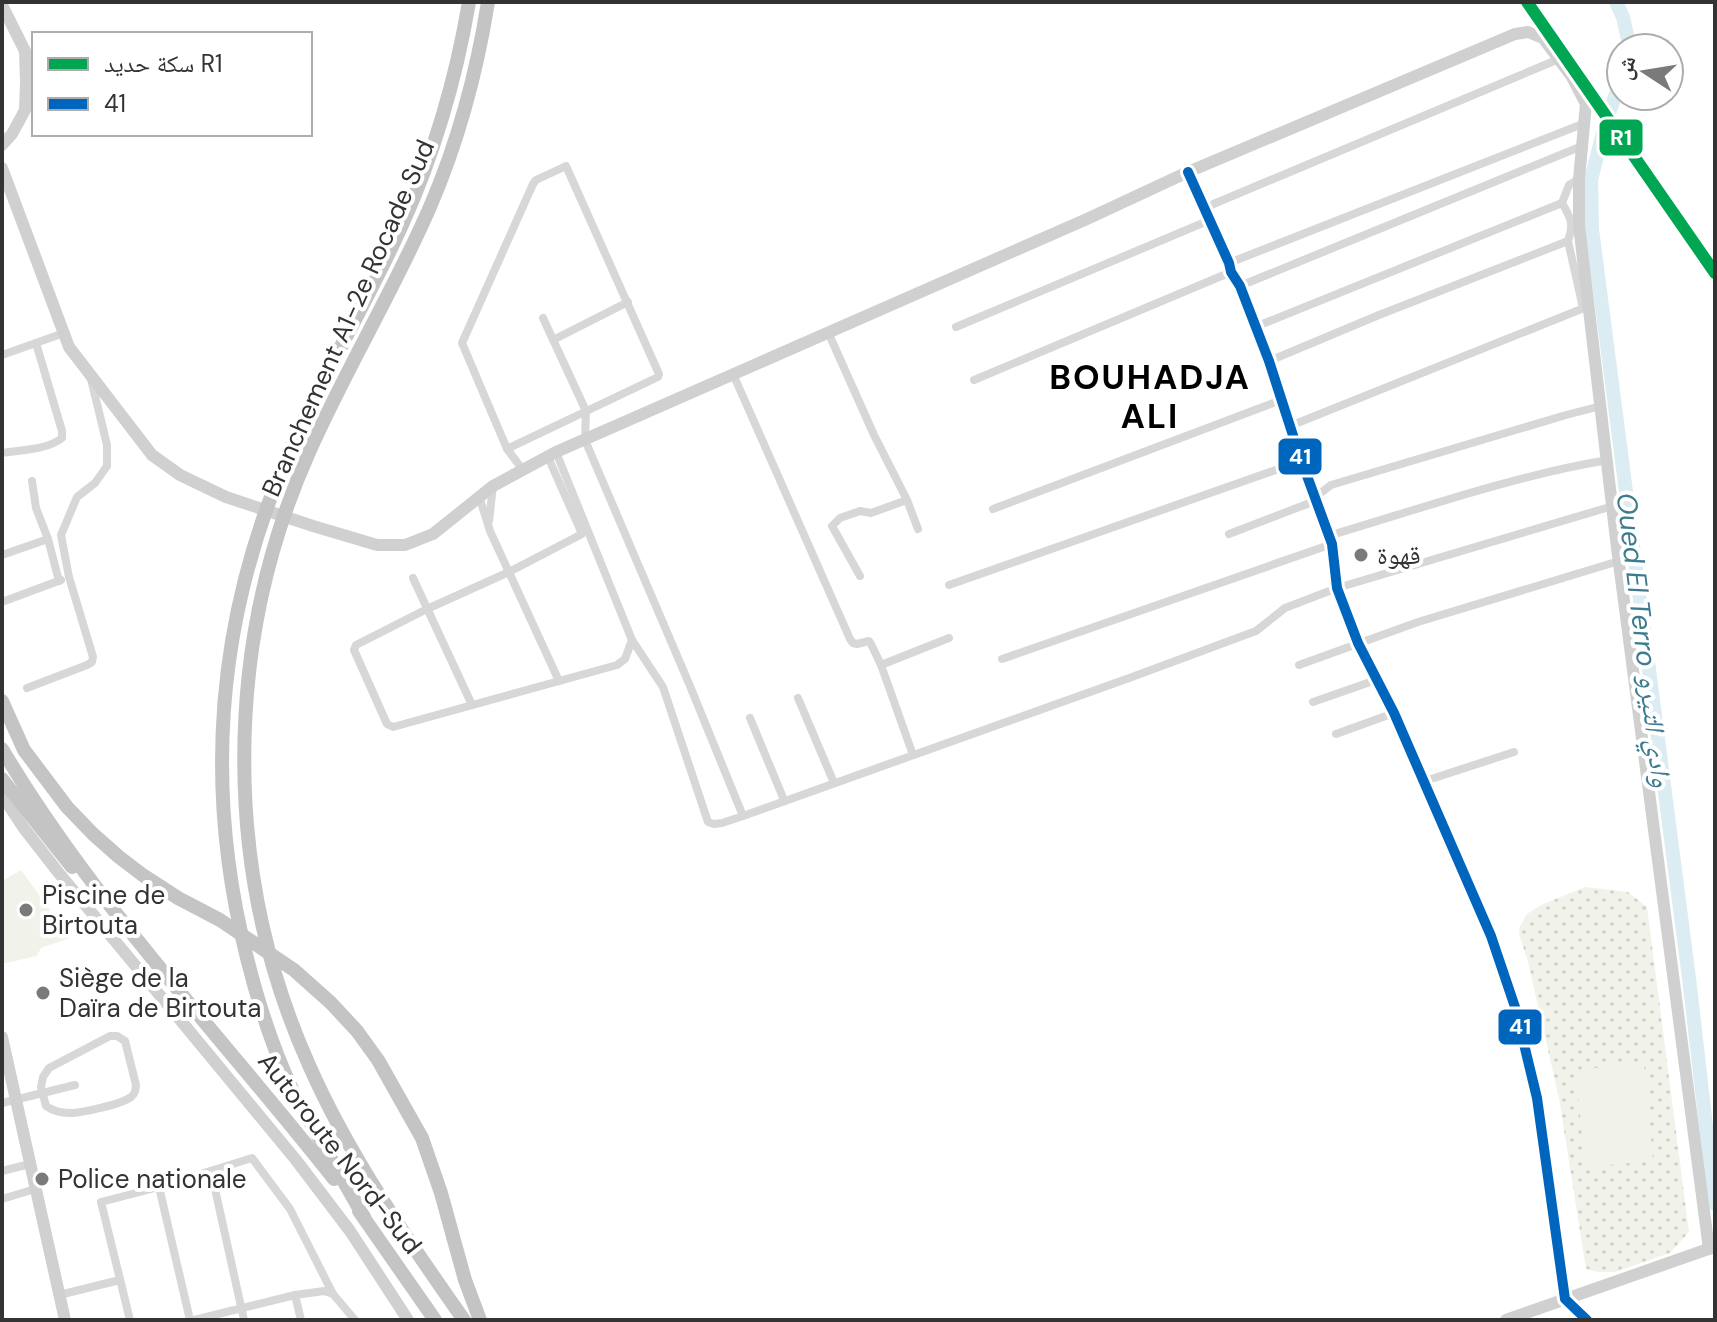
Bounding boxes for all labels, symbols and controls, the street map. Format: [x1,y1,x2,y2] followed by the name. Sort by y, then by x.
[32,32,312,136] legend
[1605,32,1685,112] north arrow
[104,48,222,79] text: سكة حديد R1
[1609,54,1643,82] text: ش
[104,88,126,119] text: 41
[1598,118,1644,157] line badge: R1
[1610,123,1632,152] text: R1
[254,134,442,502] street label: Branchement A1-2e Rocade Sud
[1049,355,1251,439] district label: BOUHADJA ALI
[1277,437,1323,476] line badge: 41
[1289,442,1311,471] text: 41
[1603,491,1680,790] water label: Oued El Terro وادي التيرو
[1377,538,1421,572] place label: قهوة
[1352,546,1370,564] marker: قهوة
[42,878,165,942] place label: Piscine de Birtouta
[17,901,35,919] marker: Piscine de Birtouta
[59,961,262,1025] place label: Siège de la Daïra de Birtouta
[34,984,52,1002] marker: Siège de la Daïra de Birtouta
[1497,1008,1543,1046] line badge: 41
[1509,1012,1531,1041] text: 41
[250,1045,430,1261] street label: Autoroute Nord-Sud
[58,1162,247,1196] place label: Police nationale
[33,1170,51,1188] marker: Police nationale

